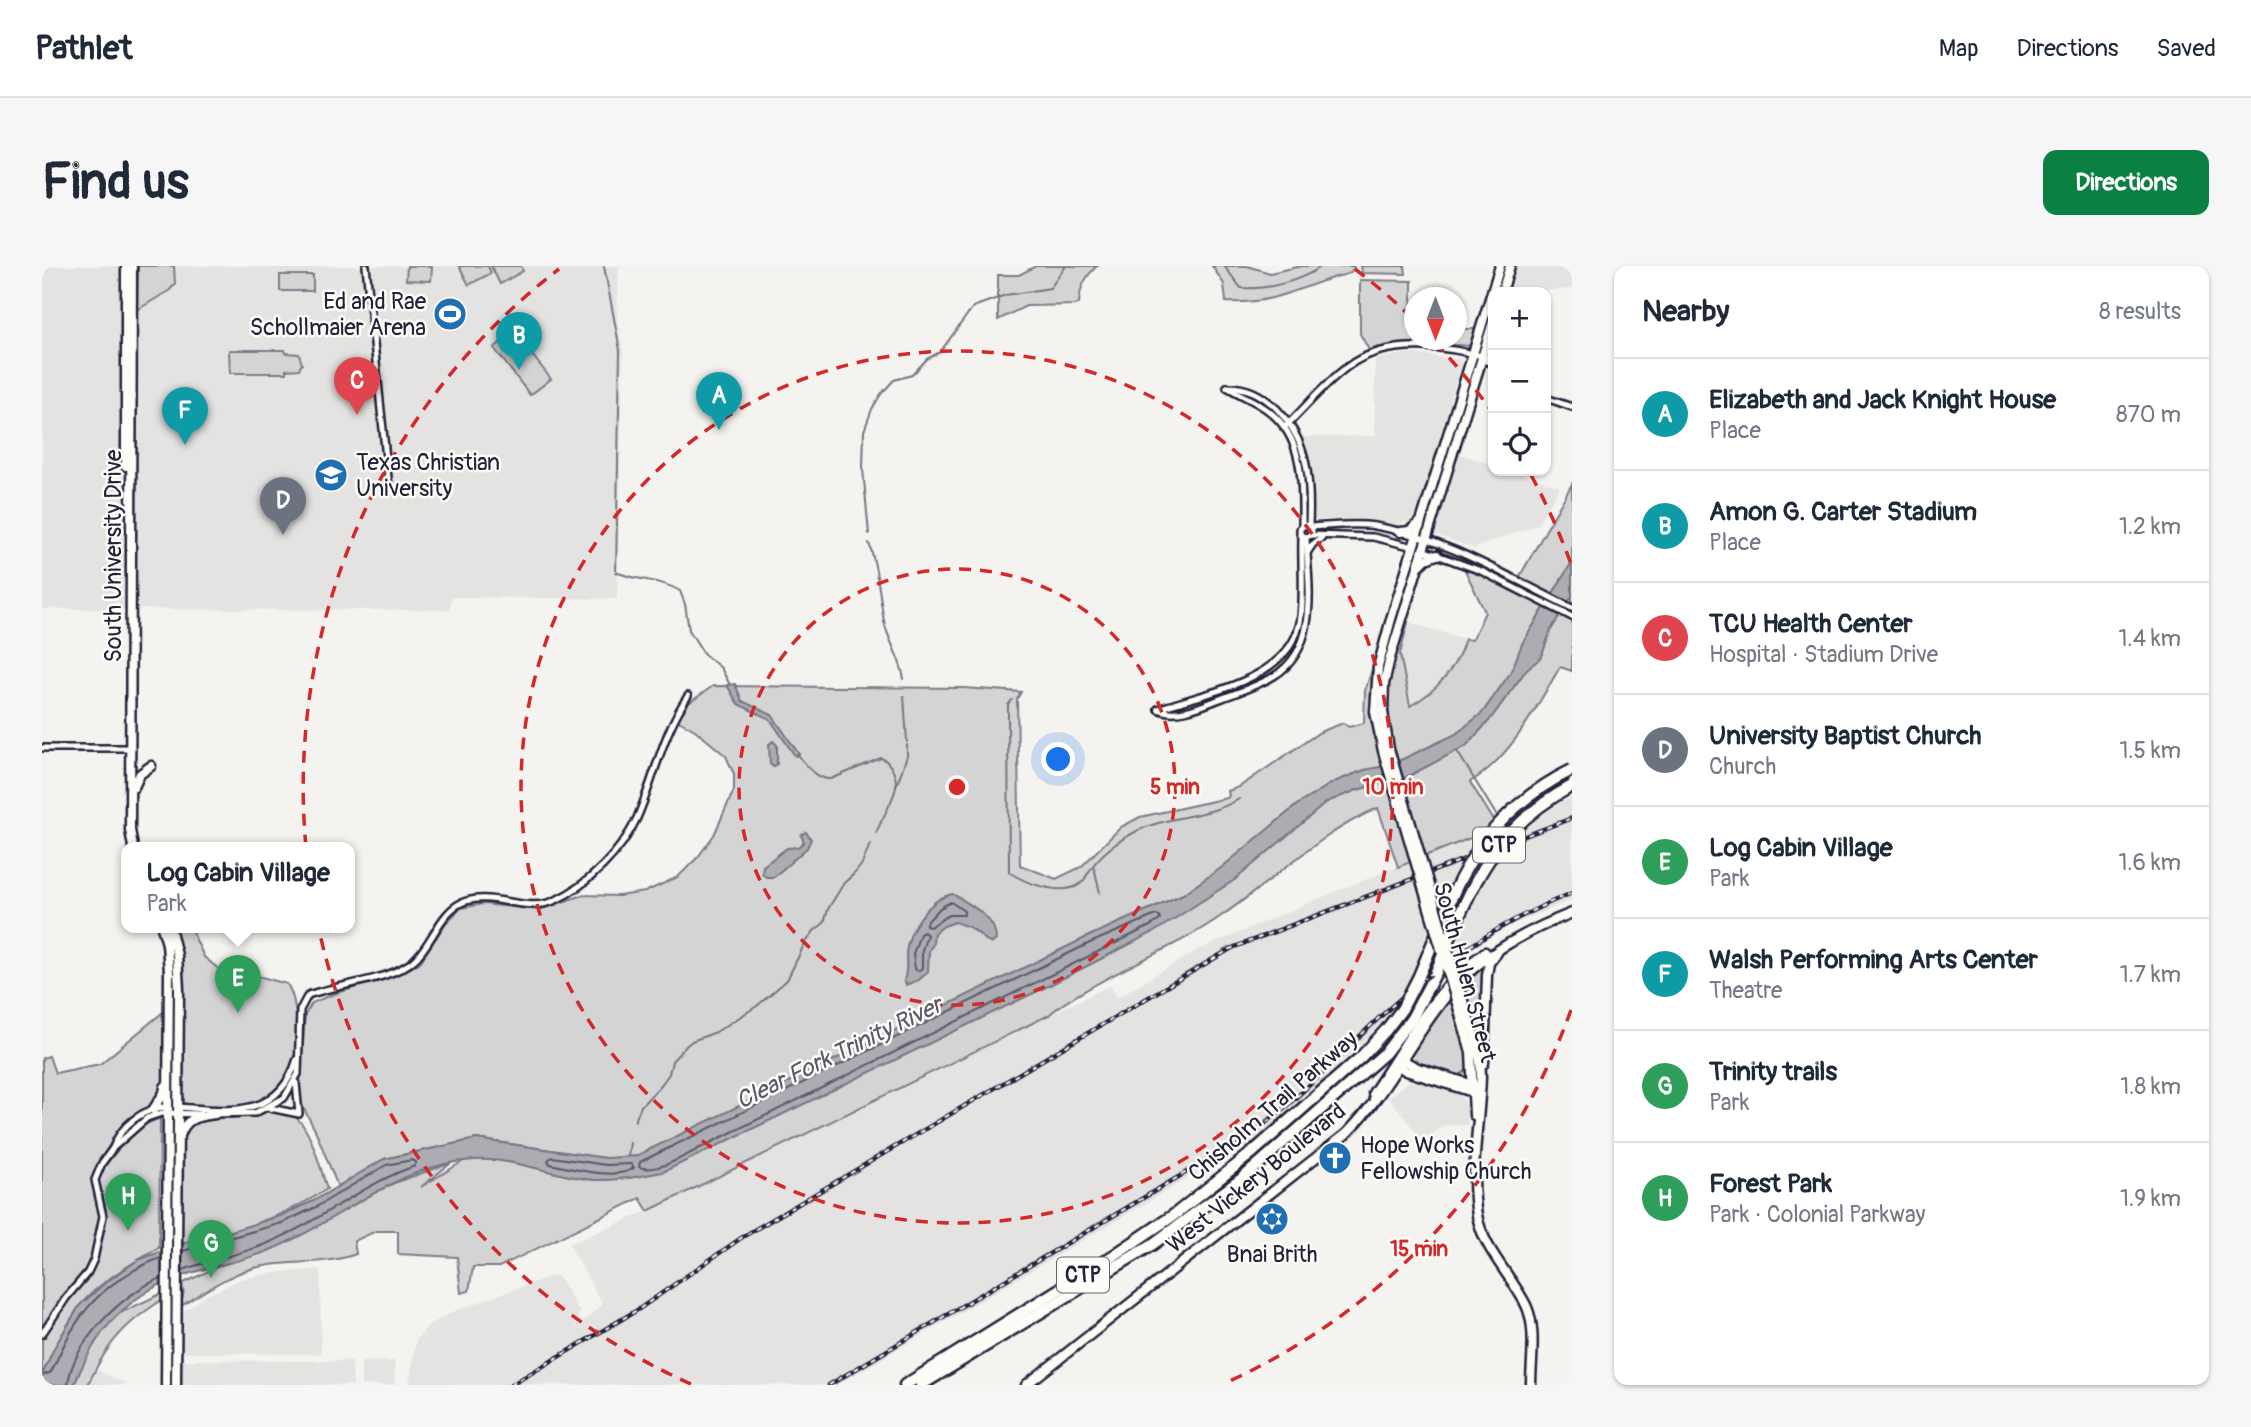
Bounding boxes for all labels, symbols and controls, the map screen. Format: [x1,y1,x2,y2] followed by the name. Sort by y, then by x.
[35,28,132,69] text: Pathlet
[1939,34,1979,63] text: Map
[2017,34,2118,63] text: Directions
[2156,34,2216,63] text: Saved
[2043,150,2209,215] button: Directions
[42,152,189,213] text: Find us
[250,287,427,342] place label: Ed and Rae Schollmaier Arena
[1404,287,1467,350] north arrow
[1488,287,1551,476] map controls
[1488,287,1551,350] button: +
[1642,293,1729,330] text: Nearby
[431,295,469,333] sports icon: Ed and Rae Schollmaier Arena
[2099,297,2181,326] text: 8 results
[496,312,542,370] pin: B
[1488,350,1551,413] button: −
[334,357,380,415] pin: C
[696,372,742,430] pin: A
[1709,384,2056,416] text: Elizabeth and Jack Knight House
[162,387,208,445] pin: F
[1658,400,1672,429] text: A
[2116,400,2181,429] text: 870 m
[1488,413,1551,476] button: locate
[1709,416,1761,445] text: Place
[356,448,500,503] place label: Texas Christian University
[99,449,128,662] street label: South University Drive
[312,456,350,494] school or university icon: Texas Christian University
[260,477,306,535] pin: D
[1709,496,1977,528] text: Amon G. Carter Stadium
[1658,512,1672,541] text: B
[2119,512,2181,541] text: 1.2 km
[1709,528,1761,557] text: Place
[1709,608,1913,640] text: TCU Health Center
[1658,624,1672,653] text: C
[2119,624,2181,653] text: 1.4 km
[1709,640,1938,669] text: Hospital · Stadium Drive
[1709,720,1982,752] text: University Baptist Church
[1658,736,1672,765] text: D
[2119,736,2181,765] text: 1.5 km
[1041,742,1075,776] your location
[1709,752,1776,781] text: Church
[1150,774,1200,801] text: 5 min
[1362,774,1424,801] text: 10 min
[945,775,969,799] centre of rings
[1473,828,1525,862] road number: CTP
[1709,832,1893,864] text: Log Cabin Village
[121,842,355,933] popup
[1659,848,1671,877] text: E
[2119,848,2181,877] text: 1.6 km
[146,857,330,889] text: Log Cabin Village
[1709,864,1749,893] text: Park
[1427,879,1503,1066] street label: South Hulen Street
[146,889,187,918] text: Park
[1709,944,2038,976] text: Walsh Performing Arts Center
[215,955,261,1013] pin: E
[1658,960,1672,989] text: F
[2120,960,2181,989] text: 1.7 km
[1709,976,1782,1005] text: Theatre
[731,989,950,1115] water label: Clear Fork Trinity River
[1182,1024,1364,1188] street label: Chisholm Trail Parkway
[1709,1056,1837,1088] text: Trinity trails
[1657,1072,1673,1101] text: G
[2120,1072,2181,1101] text: 1.8 km
[1709,1088,1749,1117] text: Park
[1160,1097,1352,1259] street label: West Vickery Boulevard
[1360,1131,1532,1186] place label: Hope Works Fellowship Church
[1316,1139,1354,1177] church icon: Hope Works Fellowship Church
[1709,1168,1832,1200] text: Forest Park
[105,1173,151,1231] pin: H
[1658,1184,1672,1213] text: H
[2120,1184,2181,1213] text: 1.9 km
[1253,1200,1291,1238] synagogue icon: Bnai Brith
[1709,1200,1925,1229] text: Park · Colonial Parkway
[188,1220,234,1278] pin: G
[1390,1236,1448,1263] text: 15 min
[1226,1240,1318,1269] place label: Bnai Brith
[1057,1258,1109,1292] road number: CTP

